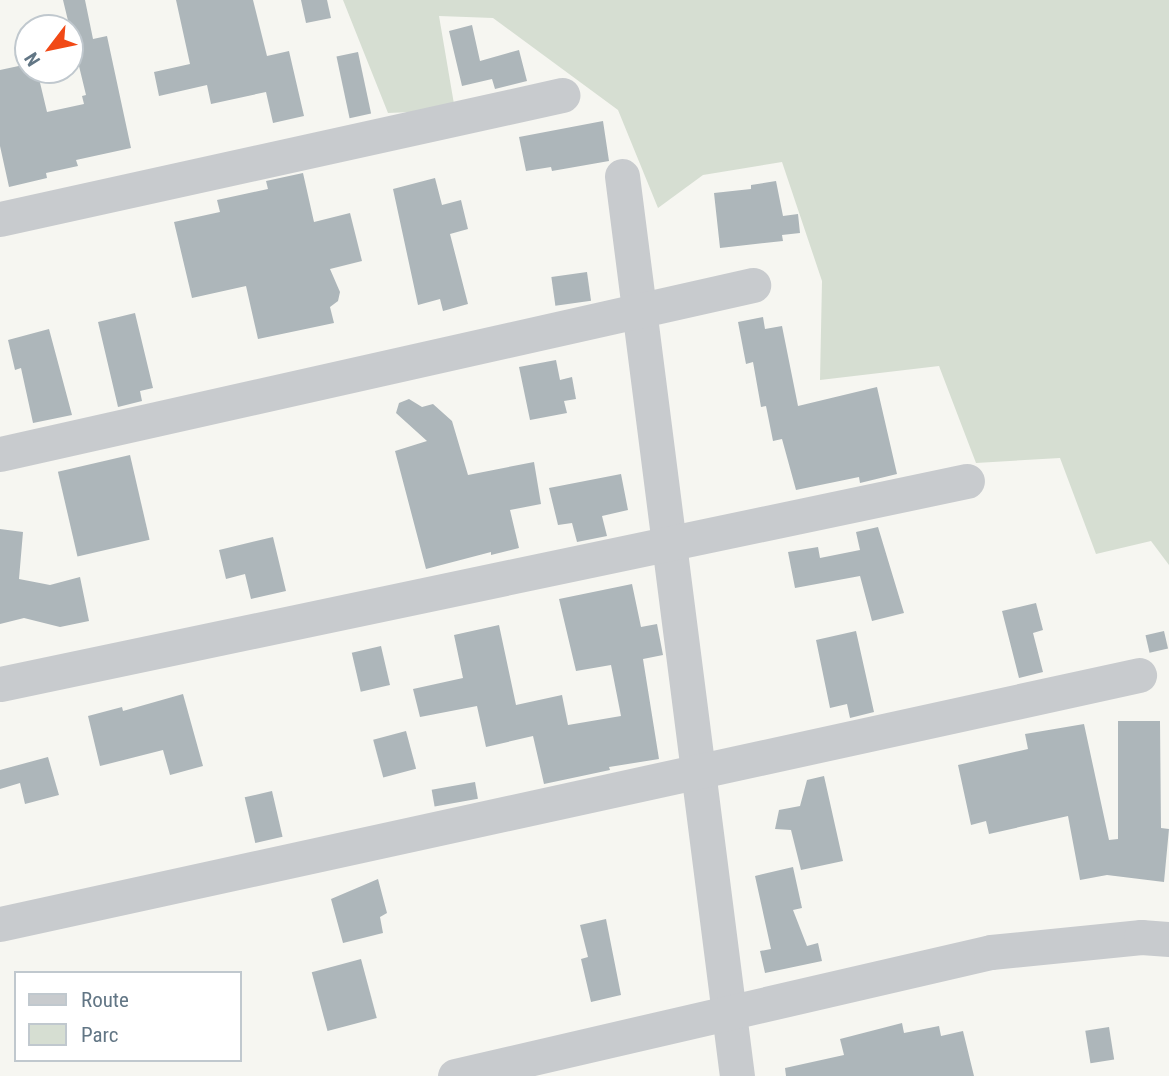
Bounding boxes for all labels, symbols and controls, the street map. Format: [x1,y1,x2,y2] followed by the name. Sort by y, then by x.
[14,14,84,84] north arrow
[20,48,45,70] text: N
[14,971,242,1062] legend
[81,988,129,1012] text: Route
[81,1023,119,1047] text: Parc

